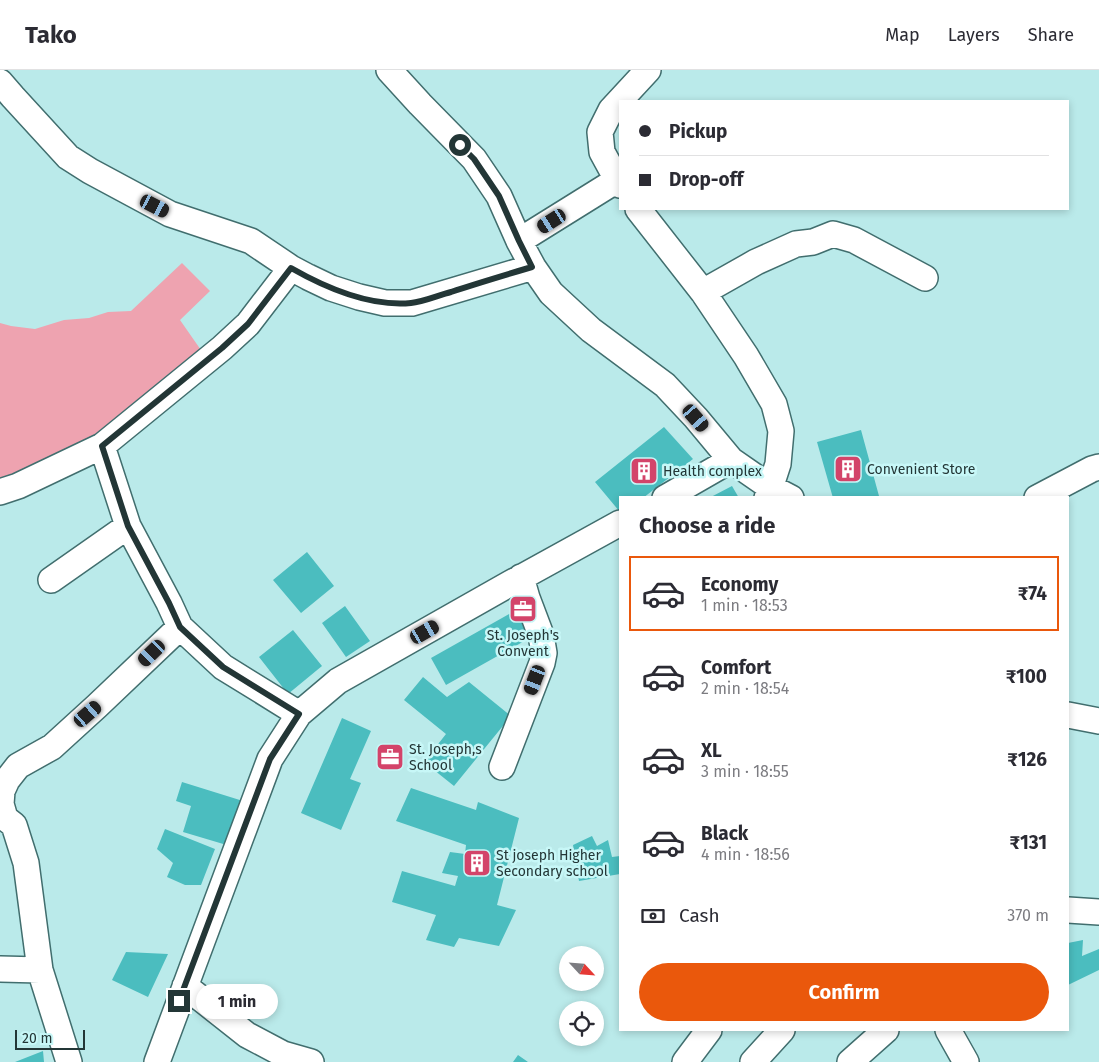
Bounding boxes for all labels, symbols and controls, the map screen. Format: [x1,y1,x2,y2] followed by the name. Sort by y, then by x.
[25,21,77,49] text: Tako
[885,24,920,46] text: Map
[948,24,1000,46] text: Layers
[1028,24,1074,46] text: Share
[669,120,727,143] text: Pickup
[449,134,471,156] route start
[669,168,743,191] text: Drop-off
[138,193,171,219] car
[535,207,568,235] car
[680,402,711,434] car
[833,454,863,484] building icon: Convenient Store
[629,456,659,486] building icon: Health complex
[867,461,975,478] place label: Convenient Store
[663,463,762,480] place label: Health complex
[639,512,775,539] text: Choose a ride
[641,571,686,616] icon: car
[701,573,778,596] text: Economy
[1018,582,1047,605] text: ₹74
[508,594,538,624] office icon: St. Joseph's Convent
[701,596,788,615] text: 1 min · 18:53
[408,618,441,646] car
[487,627,560,660] place label: St. Joseph's Convent
[135,637,168,669] car
[641,654,686,699] icon: car
[701,656,771,679] text: Comfort
[522,663,547,697] car
[1006,665,1047,688] text: ₹100
[701,679,789,698] text: 2 min · 18:54
[71,698,104,730] car
[641,737,686,782] icon: car
[701,739,722,762] text: XL
[409,741,482,774] place label: St. Joseph,s School
[375,742,405,772] office icon: St. Joseph,s School
[1007,748,1047,771] text: ₹126
[701,762,789,781] text: 3 min · 18:55
[641,820,686,865] icon: car
[701,822,748,845] text: Black
[1010,831,1047,854] text: ₹131
[701,845,790,864] text: 4 min · 18:56
[496,847,608,880] place label: St joseph Higher Secondary school
[462,848,492,878] building icon: St joseph Higher Secondary school
[639,902,667,930] icon: cash
[679,904,720,927] text: Cash
[1007,906,1049,925] text: 370 m
[559,946,604,991] north arrow
[559,946,604,1046] map controls
[639,963,1049,1021] button: Confirm
[196,984,279,1018] callout: 1 min
[168,990,190,1012] route end
[218,992,256,1011] text: 1 min
[559,1001,604,1046] button: locate
[15,1027,85,1050] scale bar
[22,1030,52,1047] text: 20 m

